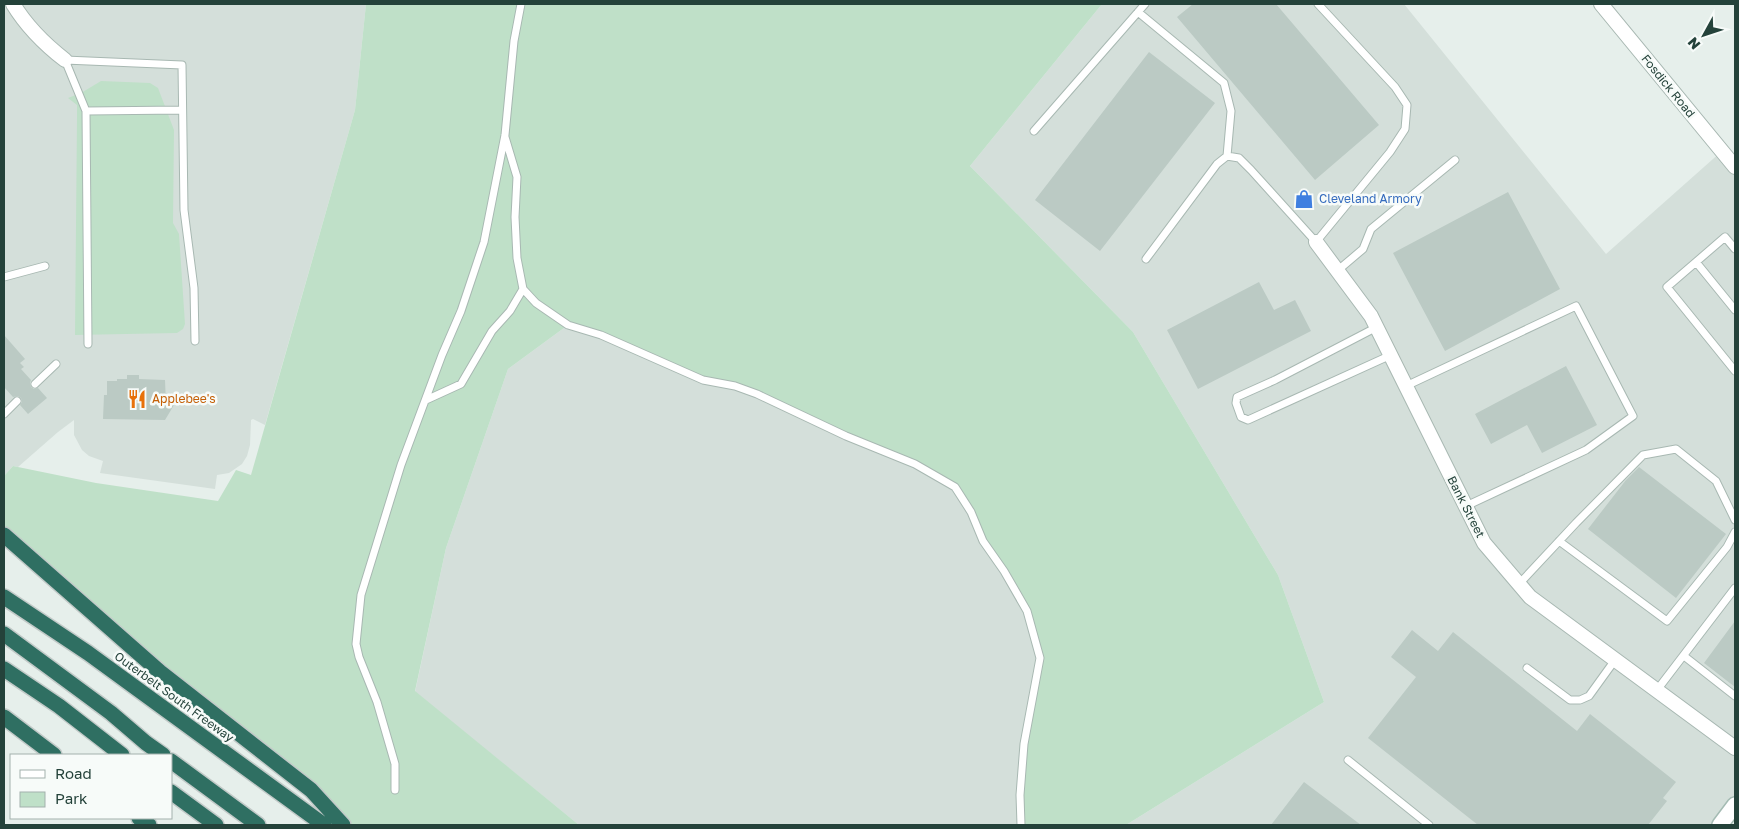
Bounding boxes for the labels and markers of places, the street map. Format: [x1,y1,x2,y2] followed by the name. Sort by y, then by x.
[1293,188,1315,210] shop icon: Cleveland Armory
[1319,191,1422,206] place label: Cleveland Armory
[126,388,148,410] restaurant icon: Applebee's
[152,391,216,406] place label: Applebee's

